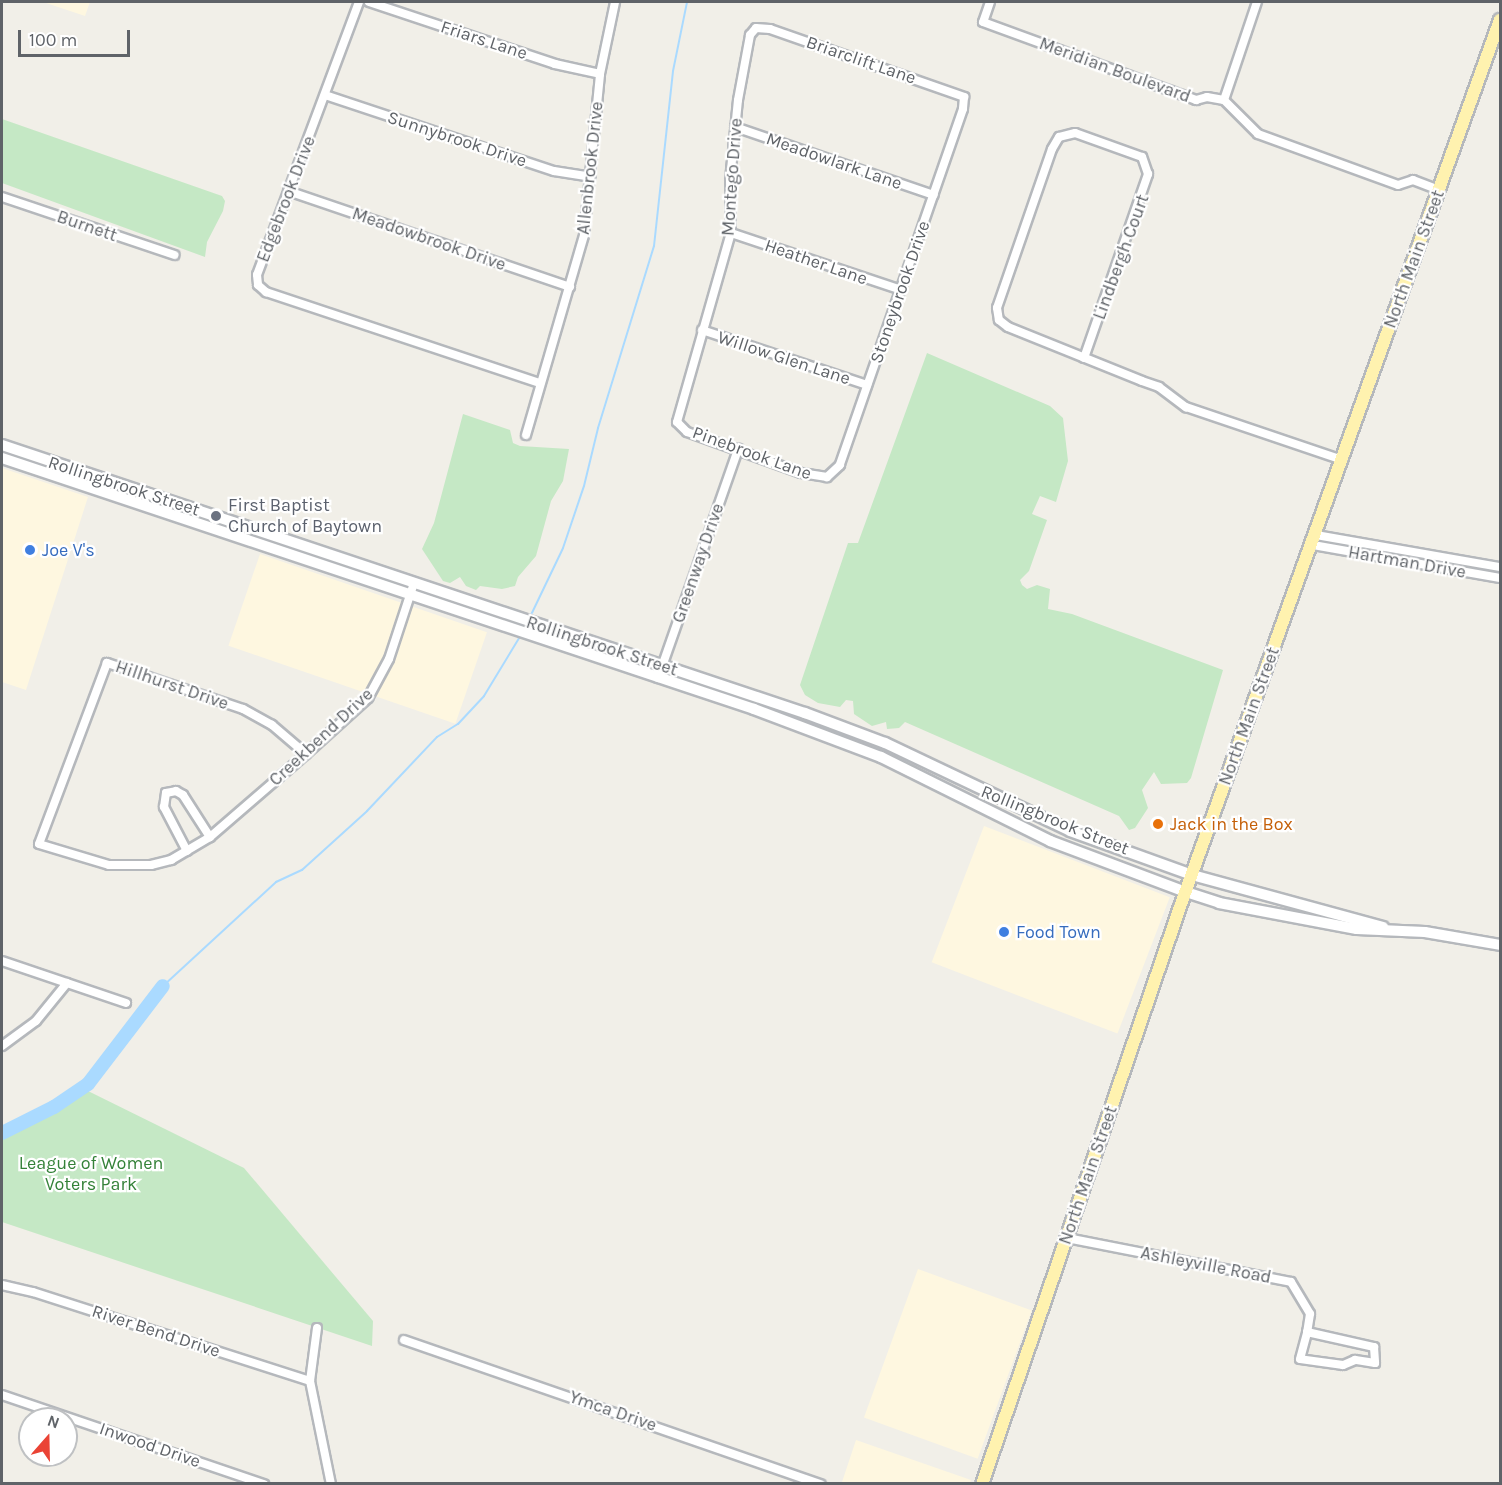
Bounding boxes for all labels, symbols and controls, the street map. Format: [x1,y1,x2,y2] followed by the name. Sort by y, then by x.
[438,16,530,64] street label: Friars Lane
[21,18,134,56] scale bar
[29,29,77,51] text: 100 m
[803,31,919,89] street label: Briarclift Lane
[1036,33,1194,107] street label: Meridian Boulevard
[572,100,608,236] street label: Allenbrook Drive
[385,106,529,172] street label: Sunnybrook Drive
[717,117,747,237] street label: Montego Drive
[763,128,905,194] street label: Meadowlark Lane
[252,133,320,265] street label: Edgebrook Drive
[1379,187,1449,331] street label: North Main Street
[1088,191,1154,323] street label: Lindbergh Court
[349,203,509,275] street label: Meadowbrook Drive
[54,206,120,246] street label: Burnett
[865,218,935,366] street label: Stoneybrook Drive
[762,234,870,290] street label: Heather Lane
[715,326,853,390] street label: Willow Glen Lane
[690,421,814,485] street label: Pinebrook Lane
[46,451,202,521] street label: Rollingbrook Street
[228,495,382,538] place label: First Baptist Church of Baytown
[667,500,729,626] street label: Greenway Drive
[209,509,223,523] marker: First Baptist Church of Baytown
[42,539,95,561] place label: Joe V's
[1346,541,1468,583] street label: Hartman Drive
[23,543,37,557] marker: Joe V's
[524,611,680,681] street label: Rollingbrook Street
[1214,644,1284,788] street label: North Main Street
[113,656,231,714] street label: Hillhurst Drive
[265,683,377,791] street label: Creekbend Drive
[978,780,1132,860] street label: Rollingbrook Street
[1170,813,1293,835] place label: Jack in the Box
[1151,817,1165,831] marker: Jack in the Box
[1016,921,1101,943] place label: Food Town
[997,925,1011,939] marker: Food Town
[1054,1103,1122,1247] street label: North Main Street
[19,1153,163,1196] park label: League of Women Voters Park
[1139,1242,1273,1288] street label: Ashleyville Road
[89,1300,223,1362] street label: River Bend Drive
[566,1386,660,1436] street label: Ymca Drive
[18,1407,78,1467] north arrow
[45,1411,62,1432] text: N
[97,1418,203,1472] street label: Inwood Drive

